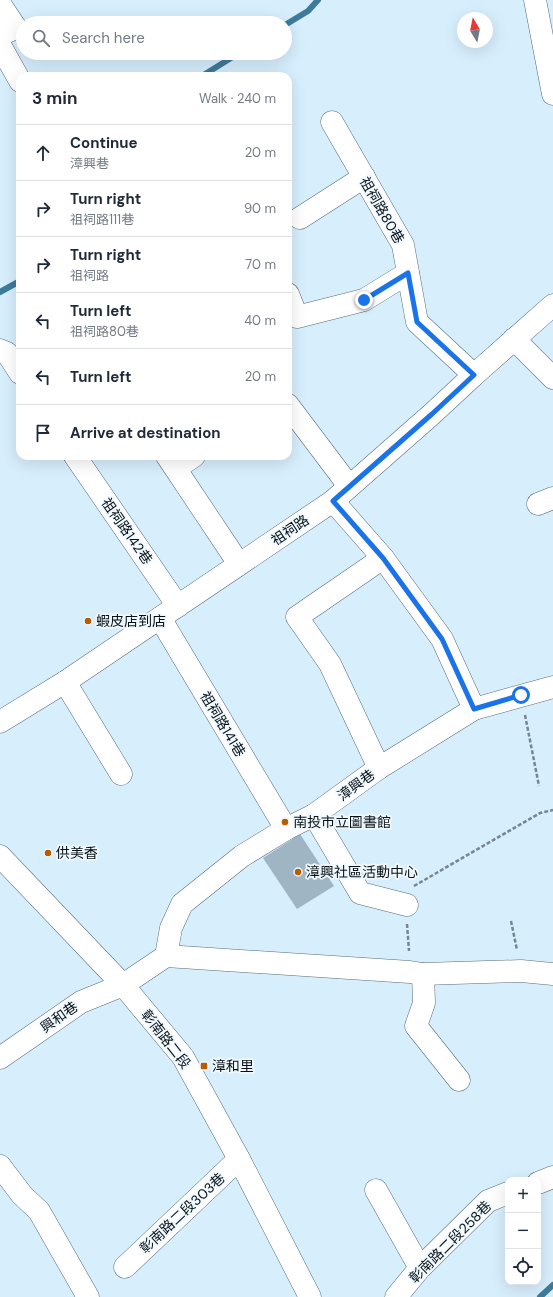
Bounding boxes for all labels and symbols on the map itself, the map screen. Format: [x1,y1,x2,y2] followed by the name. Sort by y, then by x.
[457,12,493,48] north arrow
[356,173,408,247] street label: 祖祠路80巷
[355,291,373,309] route end
[98,494,156,568] street label: 祖祠路142巷
[268,511,312,549] street label: 祖祠路
[96,612,166,630] place label: 蝦皮店到店
[83,616,93,626] marker: 蝦皮店到店
[512,686,530,704] route start
[196,688,250,760] street label: 祖祠路141巷
[334,765,378,805] street label: 漳興巷
[293,813,391,831] place label: 南投市立圖書館
[280,817,290,827] marker: 南投市立圖書館
[56,844,98,862] place label: 供美香
[43,848,53,858] marker: 供美香
[306,863,418,881] place label: 漳興社區活動中心
[293,867,303,877] marker: 漳興社區活動中心
[37,998,81,1036] street label: 興和巷
[137,1006,195,1072] street label: 彰南路二段
[212,1057,254,1075] place label: 漳和里
[199,1061,209,1071] marker: 漳和里
[136,1169,228,1257] street label: 彰南路二段303巷
[405,1197,495,1287] street label: 彰南路二段258巷

